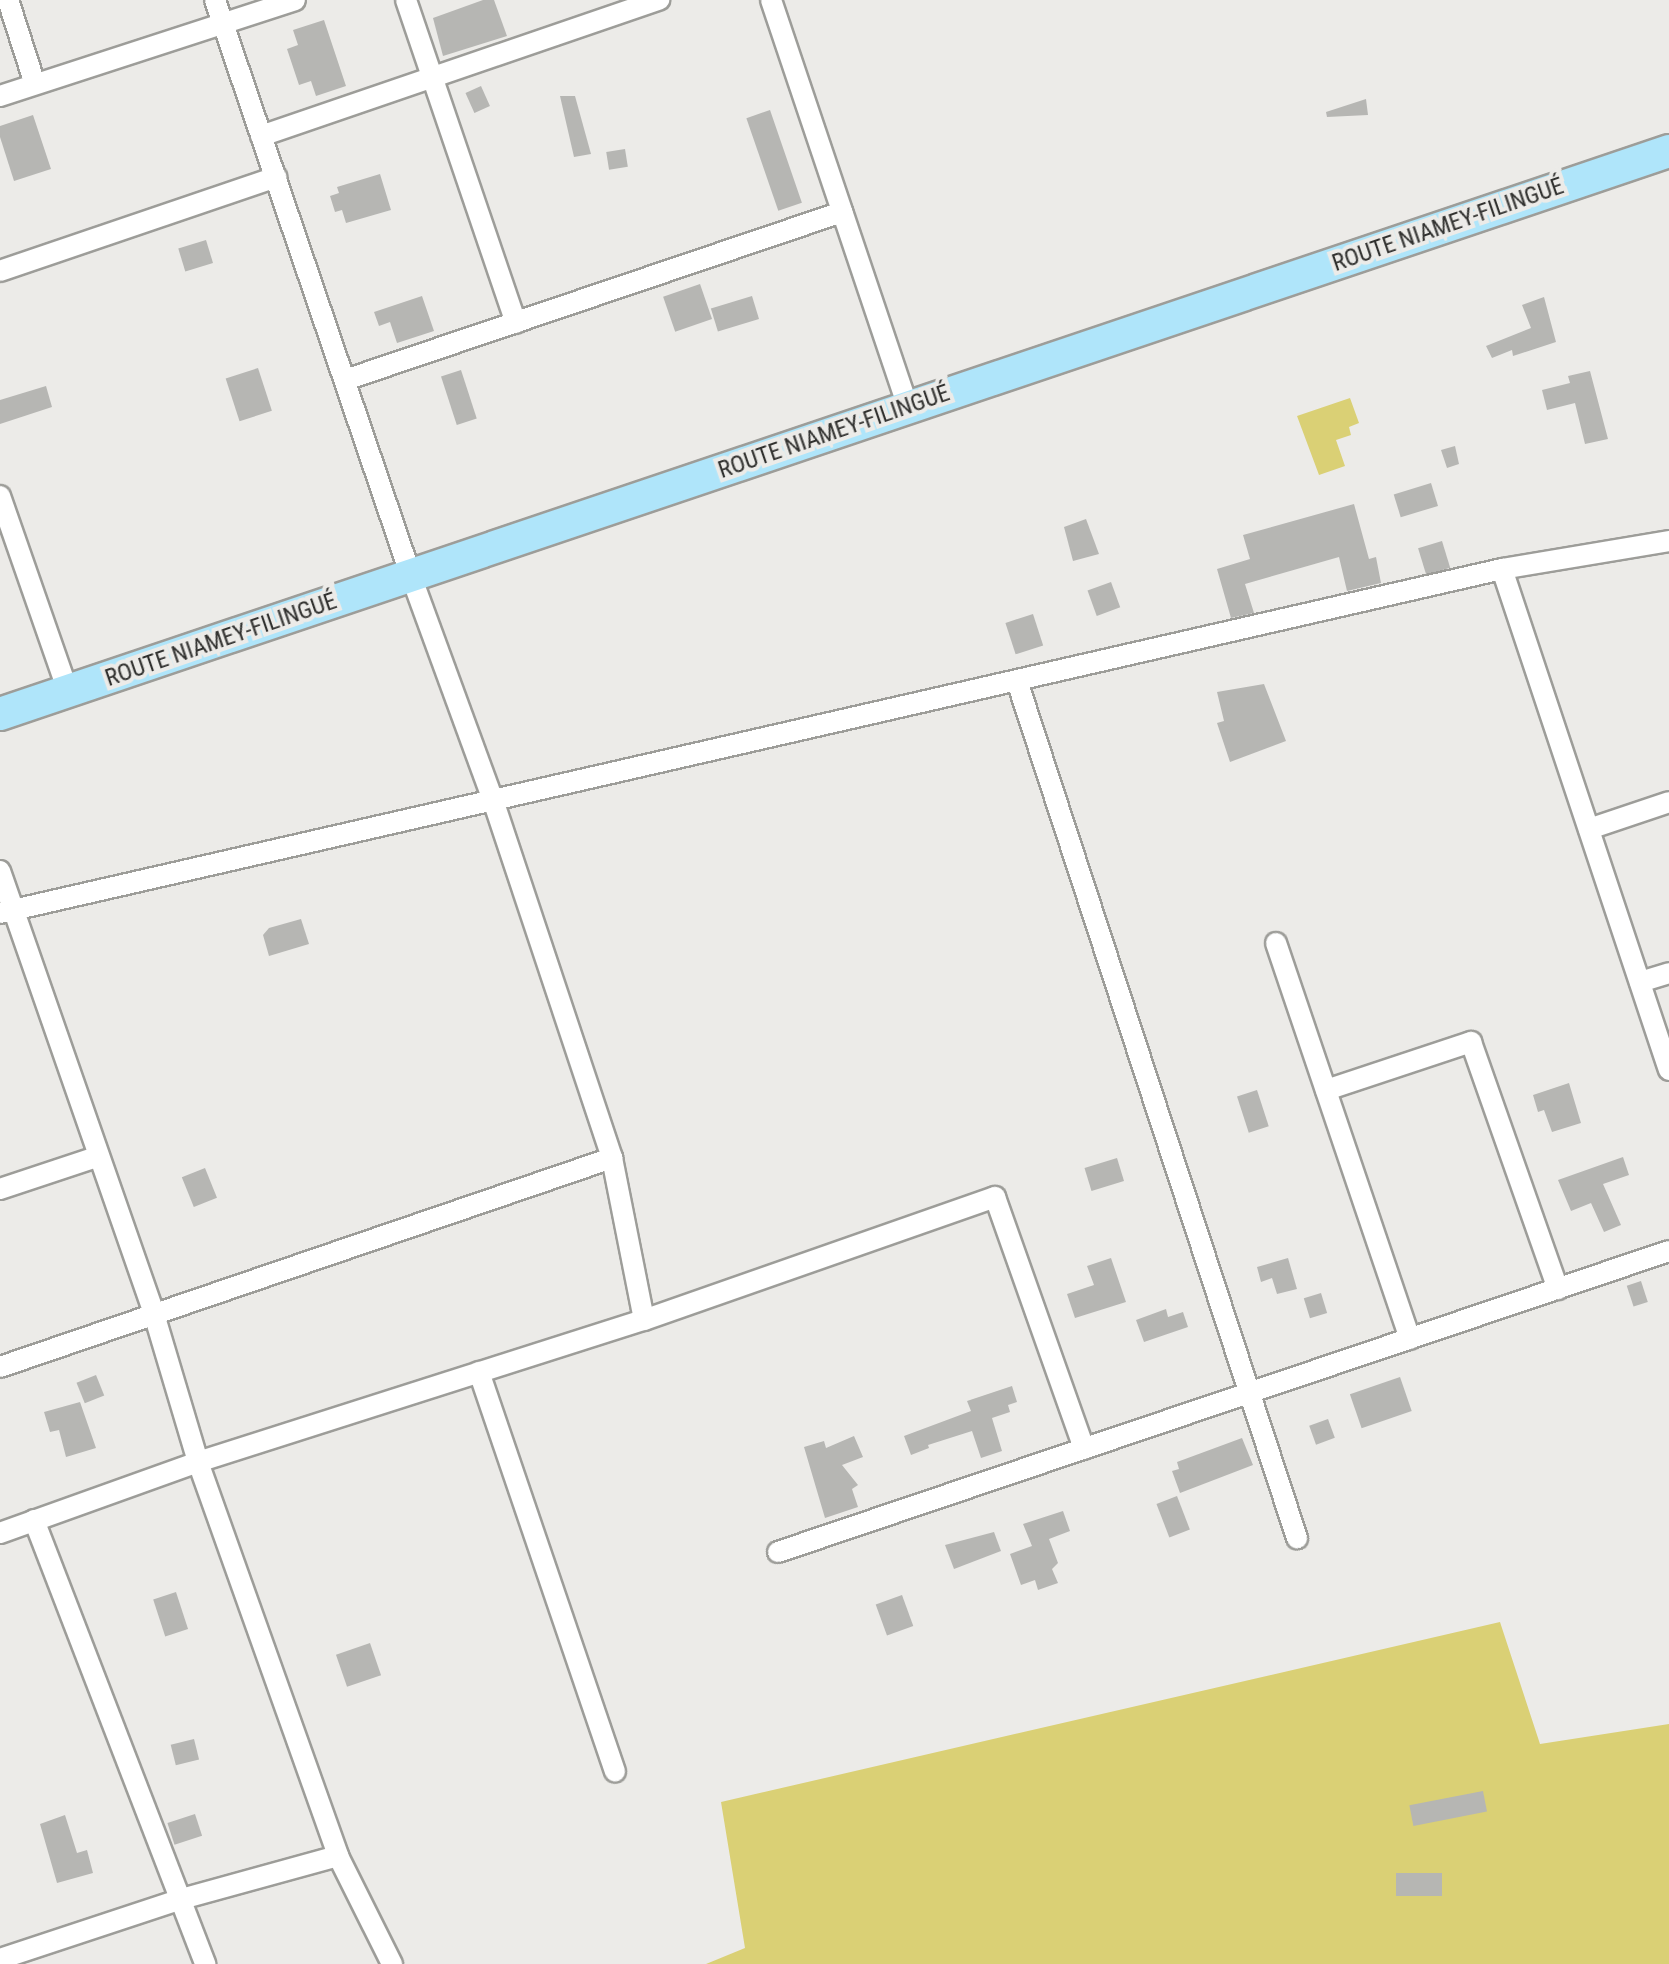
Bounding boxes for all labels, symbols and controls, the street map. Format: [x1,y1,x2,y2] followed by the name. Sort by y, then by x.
[1328,172,1568,278] street label: ROUTE NIAMEY-FILINGUÉ
[714,379,954,485] street label: ROUTE NIAMEY-FILINGUÉ
[101,587,341,693] street label: ROUTE NIAMEY-FILINGUÉ

